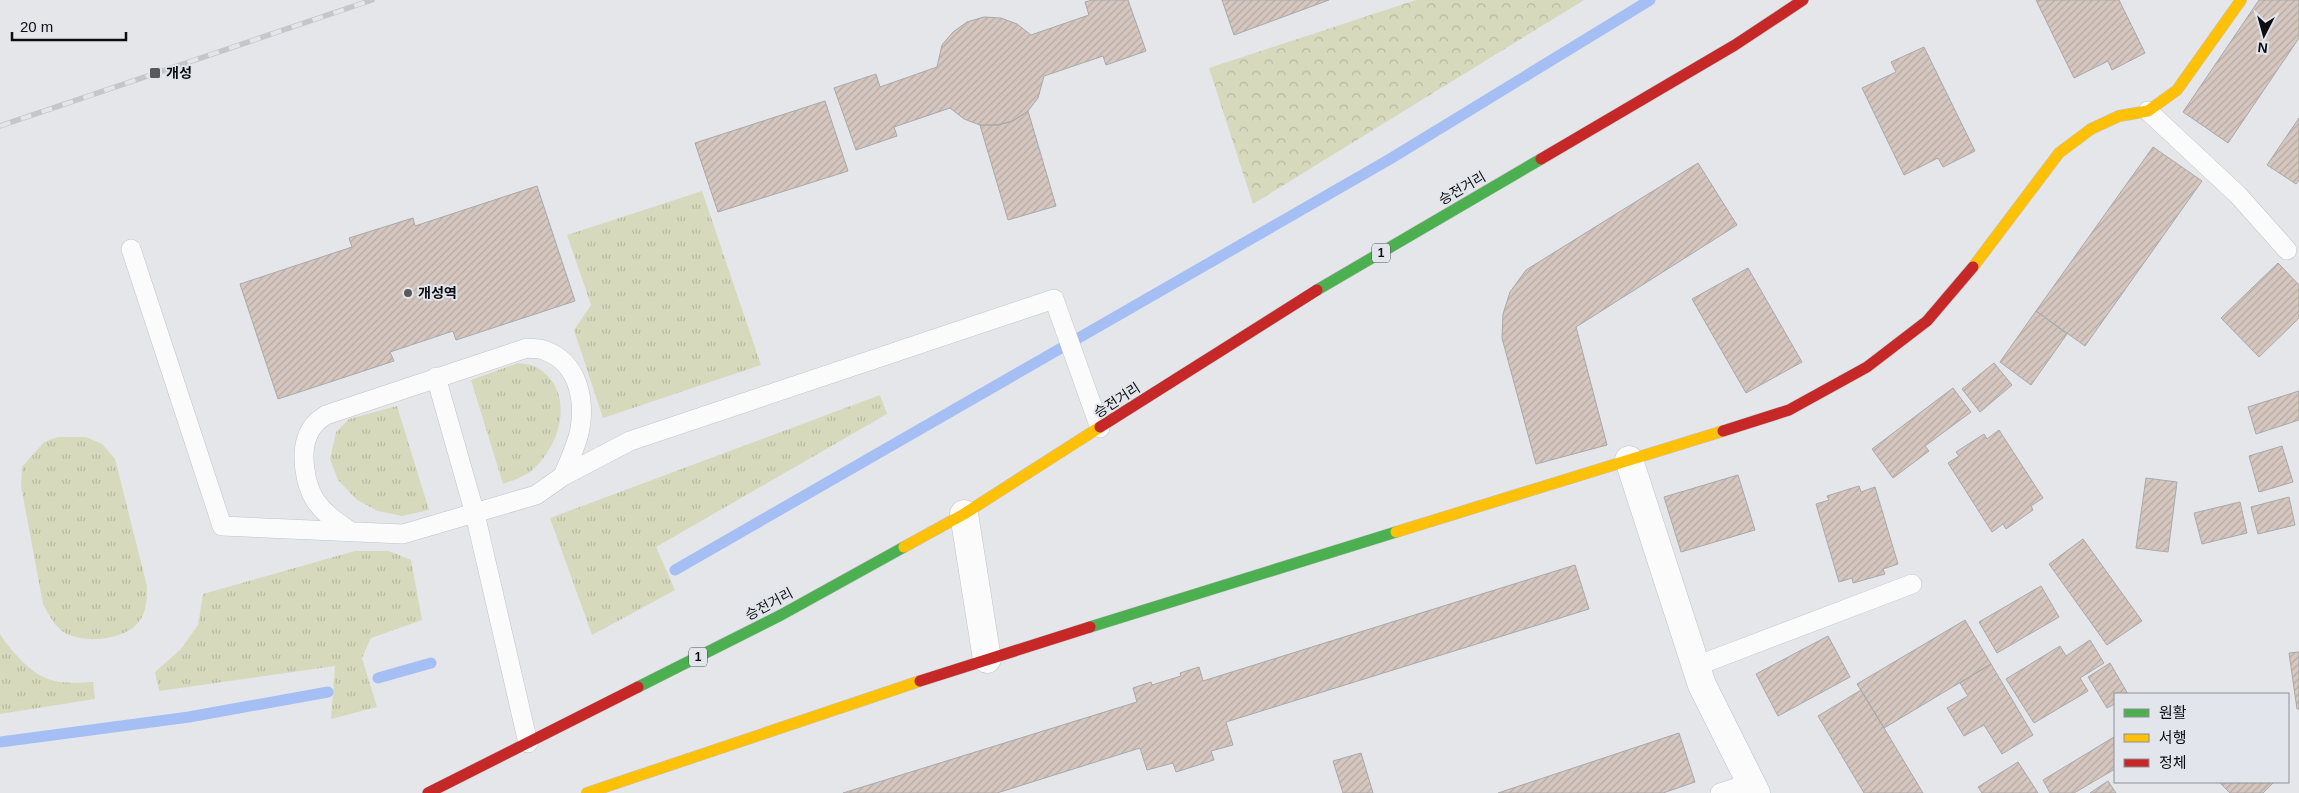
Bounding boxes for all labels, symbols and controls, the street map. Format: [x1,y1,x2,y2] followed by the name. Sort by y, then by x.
[12,10,126,42] scale bar
[2239,10,2289,60] north arrow
[20,18,53,35] text: 20 m
[2257,39,2269,56] text: N
[166,65,192,81] place label: 개성
[148,66,162,80] marker: 개성
[1436,168,1488,208] street label: 승전거리
[1372,244,1390,262] road number: 1
[418,285,457,301] place label: 개성역
[402,287,414,299] marker: 개성역
[1091,379,1143,421] street label: 승전거리
[742,585,796,623] street label: 승전거리
[689,648,707,666] road number: 1
[2114,693,2289,783] legend
[2159,704,2187,721] text: 원활
[2159,729,2187,746] text: 서행
[2159,754,2187,771] text: 정체

